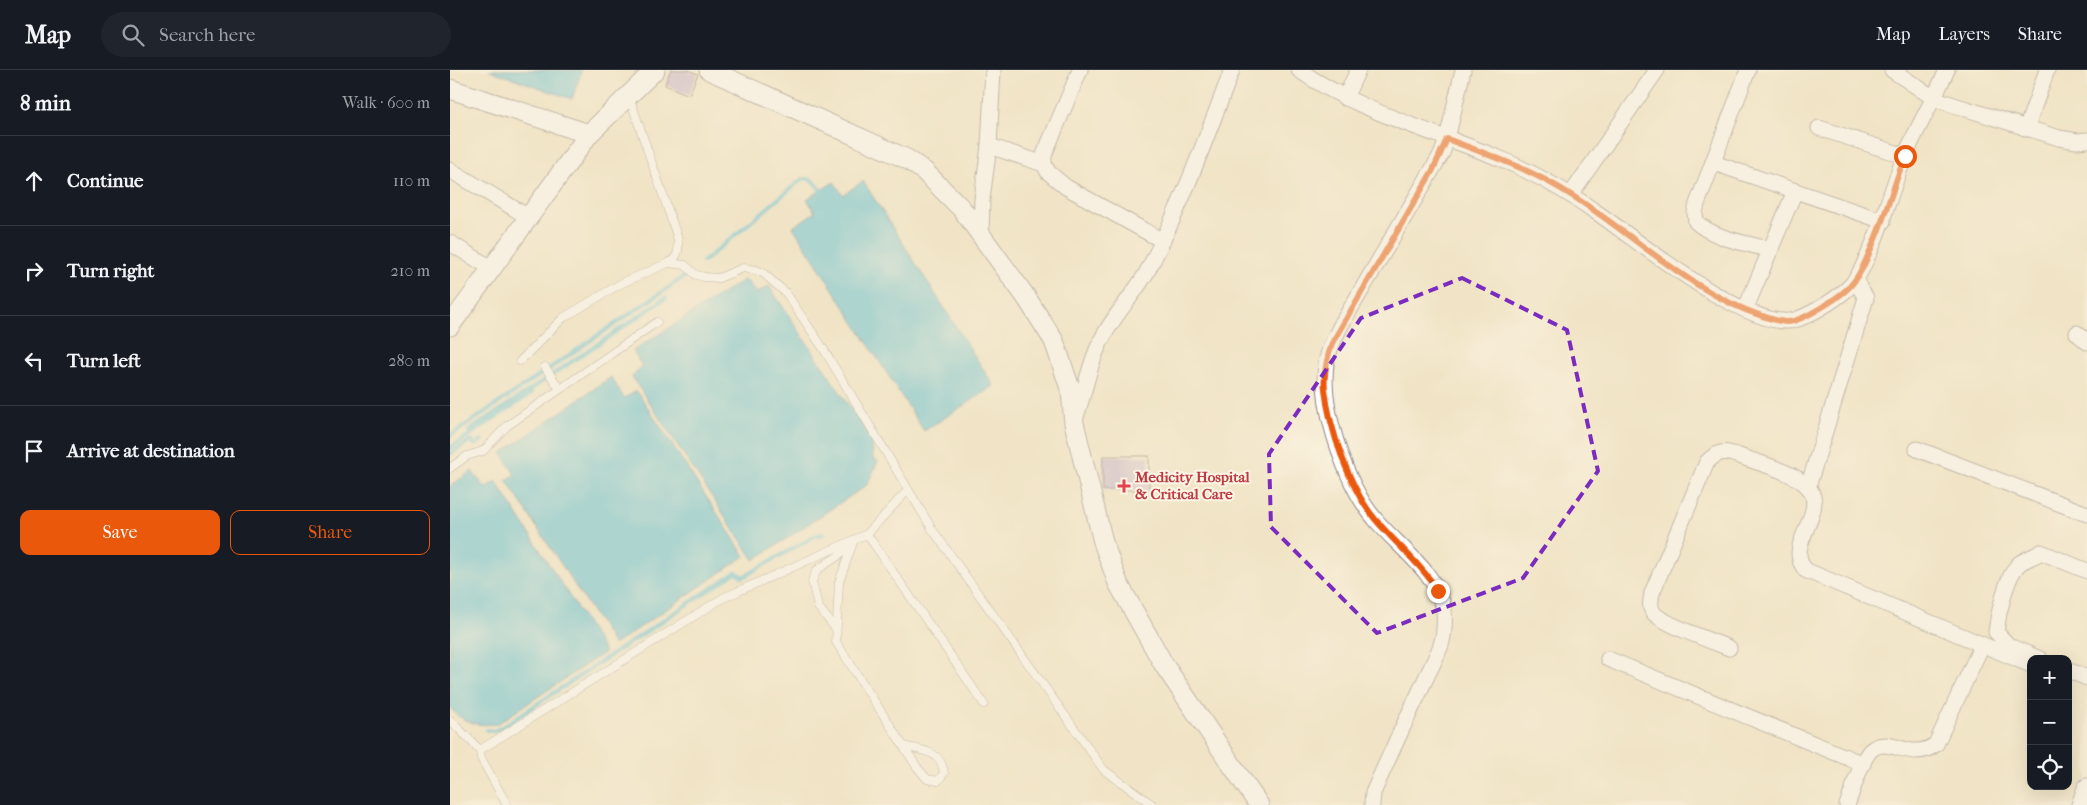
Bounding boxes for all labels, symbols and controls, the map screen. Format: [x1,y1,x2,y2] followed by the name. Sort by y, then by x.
[101,12,451,57] search box
[25,21,71,49] text: Map
[119,21,147,49] icon: search
[159,24,255,46] text: Search here
[1876,24,1910,45] text: Map
[1938,24,1990,45] text: Layers
[2018,24,2062,45] text: Share
[20,91,71,115] text: 8 min
[342,93,430,112] text: Walk · 600 m
[1894,145,1917,168] route start
[20,167,48,195] icon: ahead
[67,170,143,192] text: Continue
[393,171,430,190] text: 110 m
[20,257,48,285] icon: right
[67,260,154,282] text: Turn right
[391,261,430,280] text: 210 m
[20,347,48,375] icon: left
[67,350,141,372] text: Turn left
[388,351,430,370] text: 280 m
[20,437,48,465] icon: arrive
[67,440,235,462] text: Arrive at destination
[1134,468,1250,503] place label: Medicity Hospital & Critical Care
[1117,479,1131,493] marker: Medicity Hospital & Critical Care
[20,510,220,555] button: Save
[230,510,430,555] button: Share
[1427,580,1450,603] route end
[2027,655,2072,790] map controls
[2027,655,2072,700] button: +
[2027,700,2072,745] button: −
[2027,745,2072,790] button: locate

